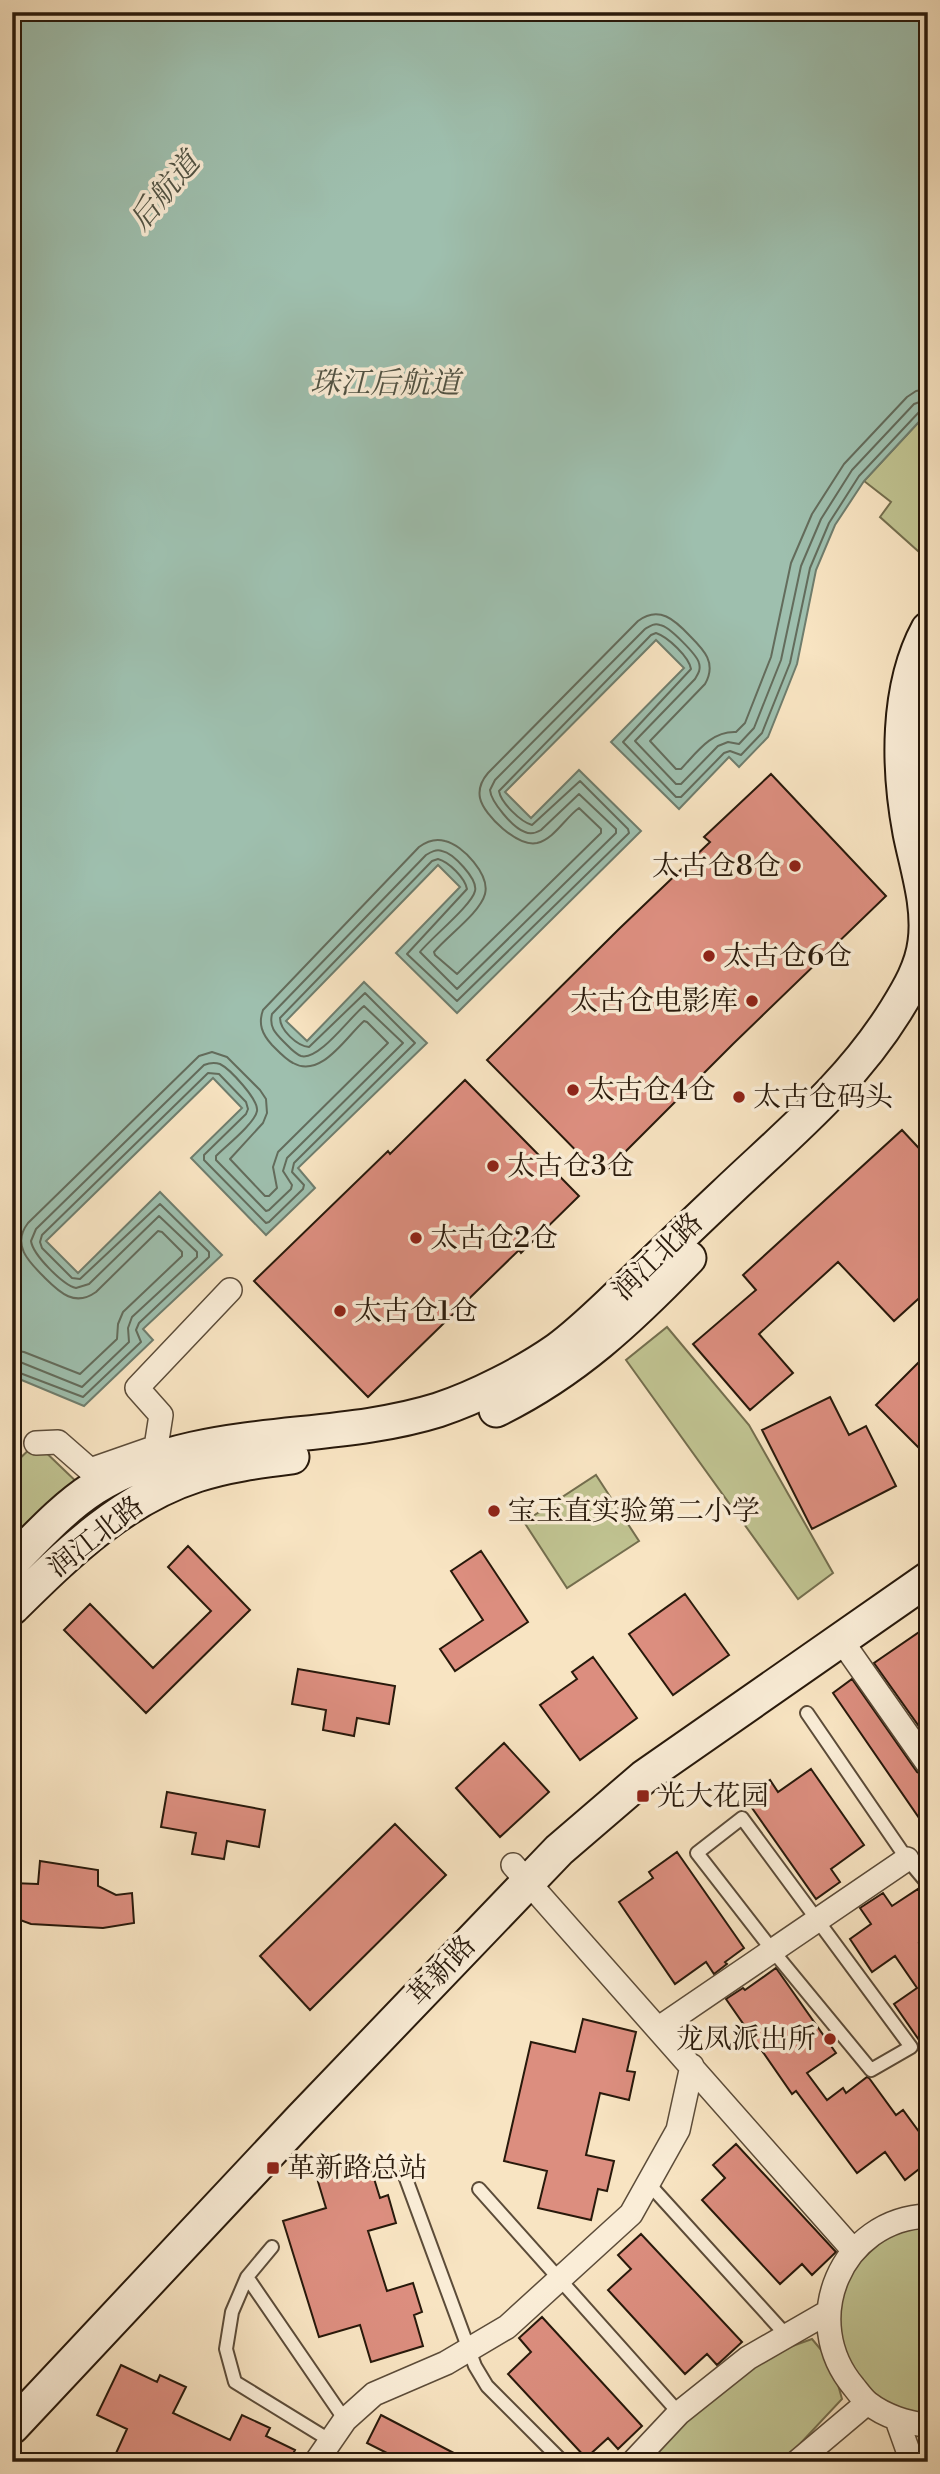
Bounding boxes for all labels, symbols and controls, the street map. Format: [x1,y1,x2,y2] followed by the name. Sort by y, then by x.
[122,142,211,239] water label: 后航道
[310,365,464,403] water label: 珠江后航道
[652,849,781,884] place label: 太古仓8仓
[787,858,803,874] marker: 太古仓8仓
[723,939,852,974] place label: 太古仓6仓
[701,948,717,964] marker: 太古仓6仓
[570,984,738,1019] place label: 太古仓电影库
[744,993,760,1009] marker: 太古仓电影库
[587,1073,716,1108] place label: 太古仓4仓
[753,1080,893,1115] place label: 太古仓码头
[565,1082,581,1098] marker: 太古仓4仓
[731,1089,747,1105] marker: 太古仓码头
[507,1149,634,1184] place label: 太古仓3仓
[485,1158,501,1174] marker: 太古仓3仓
[606,1206,710,1308] street label: 润江北路
[430,1221,558,1256] place label: 太古仓2仓
[408,1230,424,1246] marker: 太古仓2仓
[354,1294,478,1329] place label: 太古仓1仓
[332,1303,348,1319] marker: 太古仓1仓
[41,1489,151,1585] street label: 润江北路
[508,1494,760,1529] place label: 宝玉直实验第二小学
[486,1503,502,1519] marker: 宝玉直实验第二小学
[657,1779,769,1814] place label: 光大花园
[635,1788,651,1804] marker: 光大花园
[401,1928,483,2014] street label: 革新路
[676,2022,816,2057] place label: 龙凤派出所
[822,2031,838,2047] marker: 龙凤派出所
[287,2151,427,2186] place label: 革新路总站
[265,2160,281,2176] marker: 革新路总站

